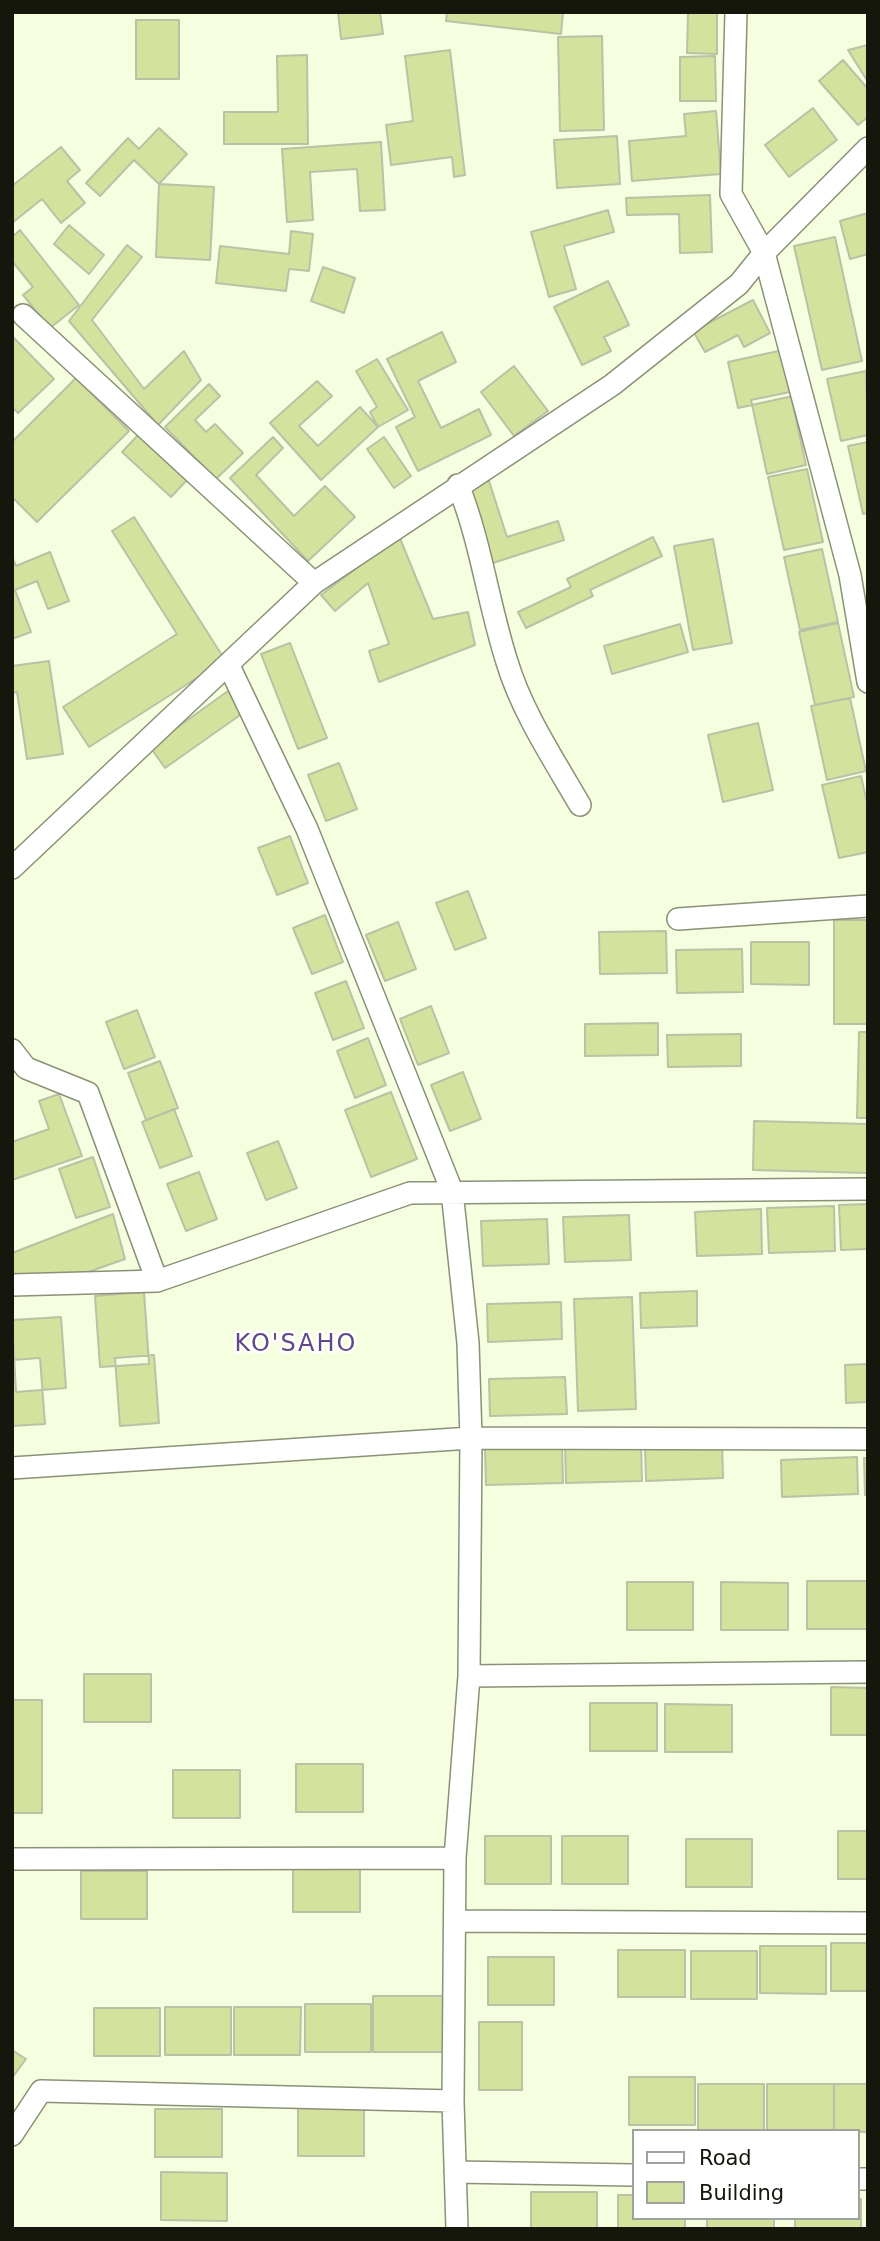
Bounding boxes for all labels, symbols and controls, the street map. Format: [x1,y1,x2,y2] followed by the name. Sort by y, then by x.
[235,1331,357,1359] district label: KO'SAHO
[632,2129,859,2220] legend
[699,2146,752,2170] text: Road
[699,2181,784,2205] text: Building

